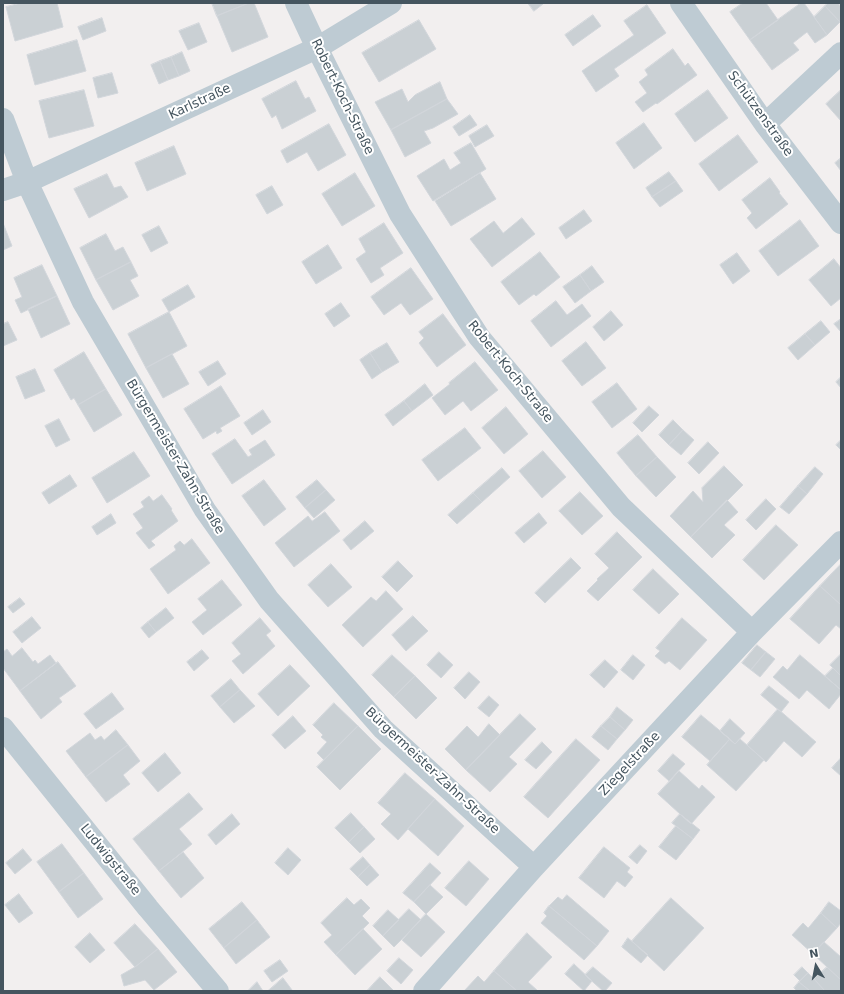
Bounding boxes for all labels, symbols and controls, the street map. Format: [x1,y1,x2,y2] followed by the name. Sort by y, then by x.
[307,37,377,157] street label: Robert-Koch-Straße
[724,68,796,160] street label: Schützenstraße
[167,81,233,123] street label: Karlstraße
[464,318,556,426] street label: Robert-Koch-Straße
[123,377,227,537] street label: Bürgermeister-Zahn-Straße
[362,705,502,837] street label: Bürgermeister-Zahn-Straße
[596,729,664,799] street label: Ziegelstraße
[76,821,144,899] street label: Ludwigstraße
[796,946,836,986] north arrow
[808,946,819,961] text: N

